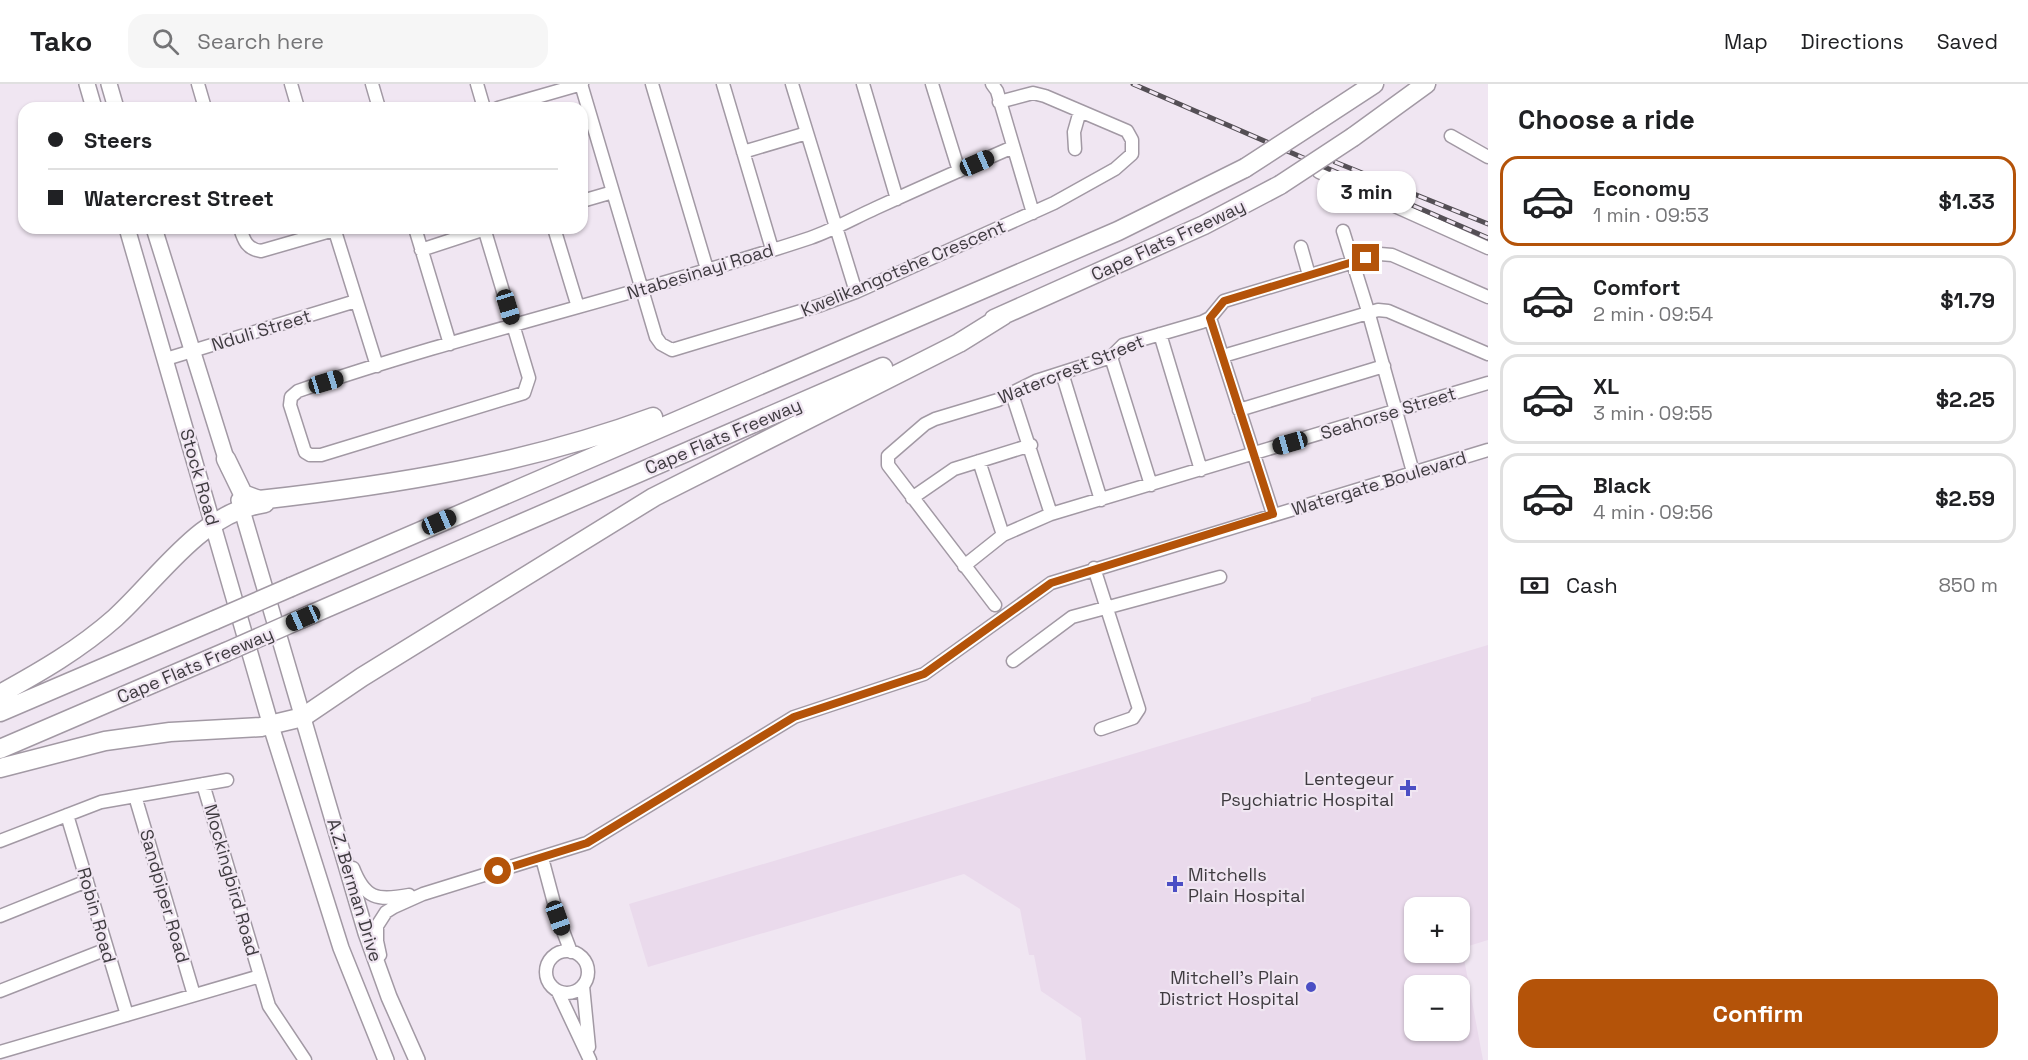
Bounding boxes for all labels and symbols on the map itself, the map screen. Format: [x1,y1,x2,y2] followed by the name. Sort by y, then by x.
[957,147,997,179] car
[1316,171,1416,213] callout: 3 min
[1087,194,1249,286] street label: Cape Flats Freeway
[797,214,1009,322] street label: Kwelikangotshe Crescent
[624,238,776,304] street label: Ntabesinayi Road
[1352,244,1379,271] route end
[494,287,522,327] car
[208,304,314,356] street label: Nduli Street
[995,329,1147,409] street label: Watercrest Street
[306,368,346,396] car
[1317,381,1459,445] street label: Seahorse Street
[641,393,805,479] street label: Cape Flats Freeway
[175,426,225,528] street label: Stock Road
[1270,429,1310,457] car
[1289,445,1469,521] street label: Watergate Boulevard
[419,507,459,537] car
[283,602,323,634] car
[113,622,277,708] street label: Cape Flats Freeway
[1221,767,1394,811] place label: Lentegeur Psychiatric Hospital
[1399,779,1417,797] marker: Lentegeur Psychiatric Hospital
[199,801,265,959] street label: Mockingbird Road
[322,815,388,965] street label: A.Z. Berman Drive
[135,827,195,965] street label: Sandpiper Road
[484,857,511,884] route start
[1188,863,1305,907] place label: Mitchells Plain Hospital
[72,865,122,965] street label: Robin Road
[1166,875,1184,893] marker: Mitchells Plain Hospital
[543,898,573,938] car
[1159,966,1299,1010] place label: Mitchell's Plain District Hospital
[1304,980,1318,994] marker: Mitchell's Plain District Hospital

